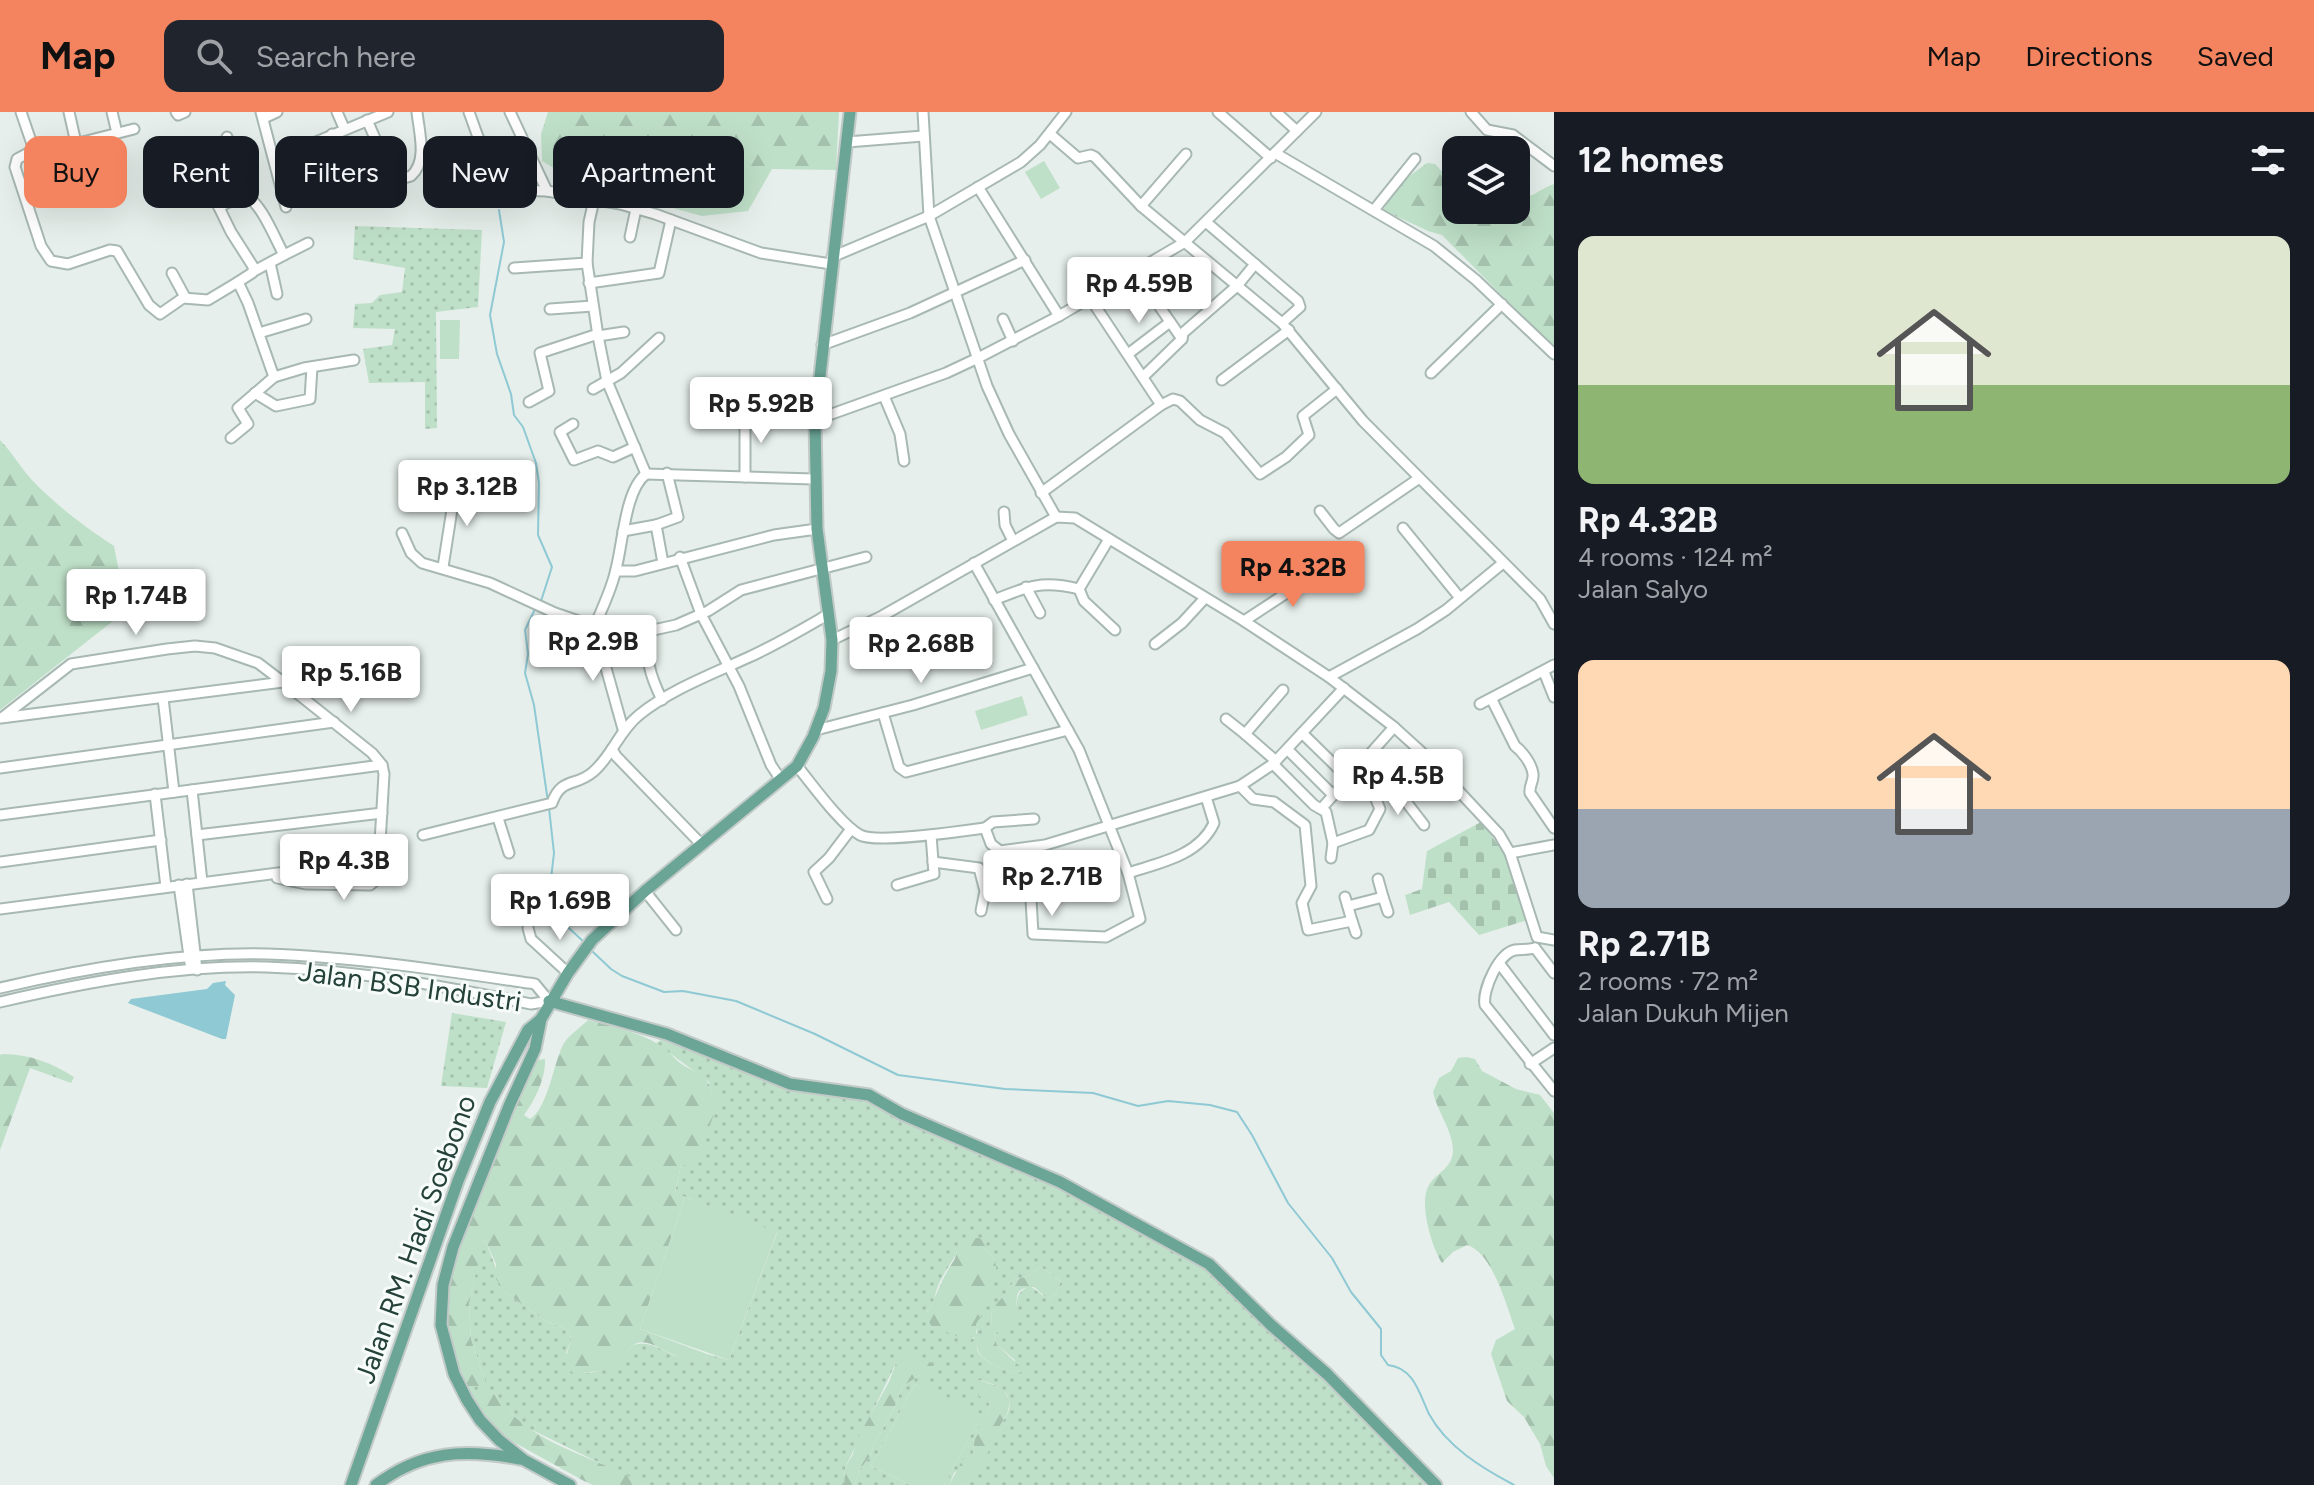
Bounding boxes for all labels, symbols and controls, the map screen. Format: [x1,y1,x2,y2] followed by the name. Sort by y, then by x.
[164,20,724,92] search box
[40,33,116,79] text: Map
[192,34,236,78] icon: search
[256,38,416,75] text: Search here
[1927,39,1981,73] text: Map
[2025,39,2153,73] text: Directions
[2197,39,2274,73] text: Saved
[24,136,127,208] chip: Buy
[143,136,259,208] chip: Rent
[275,136,407,208] chip: Filters
[423,136,537,208] chip: New
[553,136,744,208] chip: Apartment
[1442,136,1530,224] map controls
[1442,136,1530,224] button: layers
[2246,138,2290,182] icon: filters
[1578,140,1724,181] text: 12 homes
[1056,257,1222,325] pin: Rp 4.59B
[1085,267,1193,299] text: Rp 4.59B
[1862,288,2006,432] icon: home
[678,377,844,445] pin: Rp 5.92B
[708,387,814,419] text: Rp 5.92B
[384,460,550,528] pin: Rp 3.12B
[416,470,518,502] text: Rp 3.12B
[1578,500,1718,541] text: Rp 4.32B
[1210,541,1376,609] pin: Rp 4.32B
[1578,541,1773,573] text: 4 rooms · 124 m²
[1240,551,1346,583] text: Rp 4.32B
[53,569,219,637] pin: Rp 1.74B
[1578,573,1708,605] text: Jalan Salyo
[85,579,187,611] text: Rp 1.74B
[519,615,667,683] pin: Rp 2.9B
[838,617,1004,685] pin: Rp 2.68B
[547,625,639,657] text: Rp 2.9B
[868,627,975,659] text: Rp 2.68B
[268,646,434,714] pin: Rp 5.16B
[300,656,402,688] text: Rp 5.16B
[1862,712,2006,856] icon: home
[1324,749,1472,817] pin: Rp 4.5B
[1352,759,1444,791] text: Rp 4.5B
[270,834,418,902] pin: Rp 4.3B
[298,844,390,876] text: Rp 4.3B
[969,850,1135,918] pin: Rp 2.71B
[1001,860,1103,892] text: Rp 2.71B
[477,874,643,942] pin: Rp 1.69B
[509,884,611,916] text: Rp 1.69B
[1578,924,1711,965] text: Rp 2.71B
[296,954,524,1018] street label: Jalan BSB Industri
[1578,965,1758,997] text: 2 rooms · 72 m²
[1578,997,1789,1029] text: Jalan Dukuh Mijen
[347,1090,483,1388] street label: Jalan RM. Hadi Soebono

